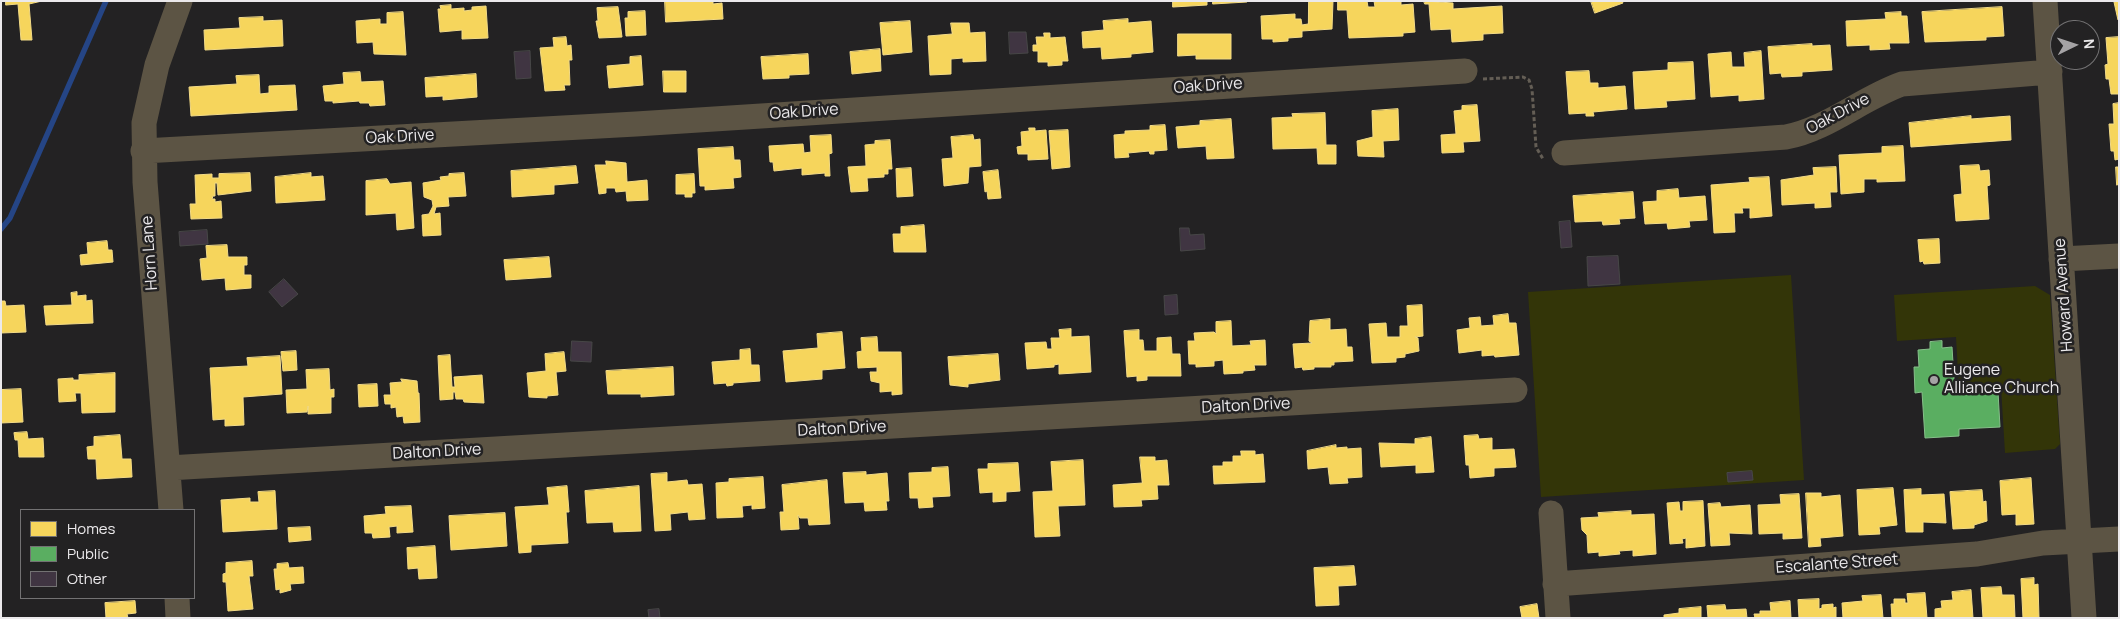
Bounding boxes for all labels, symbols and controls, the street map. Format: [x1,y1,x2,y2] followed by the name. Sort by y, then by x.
[2050,20,2100,70] north arrow
[2080,38,2099,50] text: N
[1173,74,1243,98] street label: Oak Drive
[1803,89,1873,139] street label: Oak Drive
[769,100,839,124] street label: Oak Drive
[365,126,435,148] street label: Oak Drive
[138,215,162,291] street label: Horn Lane
[2050,238,2078,352] street label: Howard Avenue
[1944,361,2059,399] place label: Eugene Alliance Church
[1928,374,1940,386] marker: Eugene Alliance Church
[1201,394,1291,418] street label: Dalton Drive
[797,417,887,441] street label: Dalton Drive
[392,440,482,464] street label: Dalton Drive
[20,509,195,599] legend
[67,518,115,539] text: Homes
[67,543,109,564] text: Public
[1775,550,1899,578] street label: Escalante Street
[67,568,107,589] text: Other

